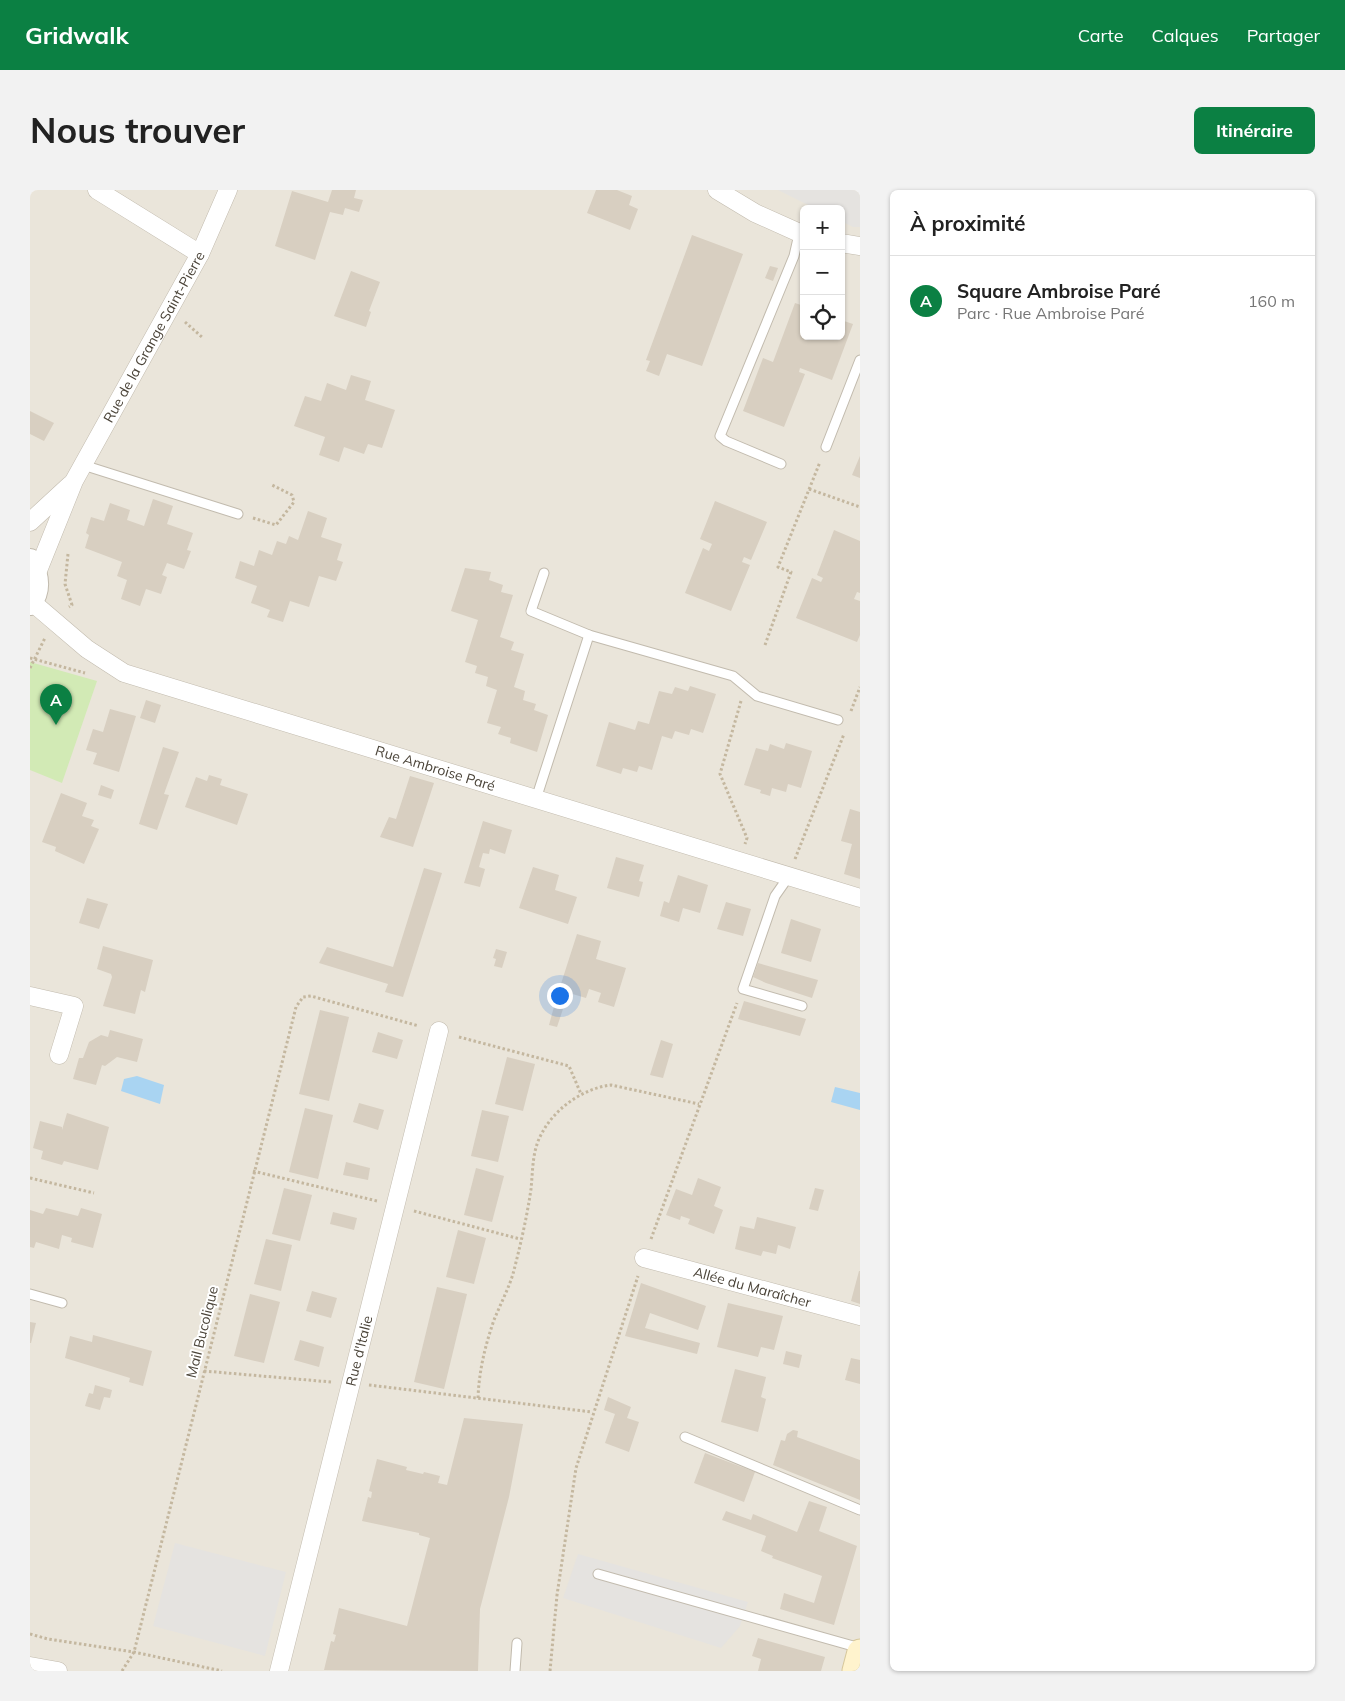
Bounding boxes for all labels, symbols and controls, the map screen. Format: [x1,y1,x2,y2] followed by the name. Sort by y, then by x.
[25,20,129,50] text: Gridwalk
[1078,24,1124,47] text: Carte
[1152,24,1219,47] text: Calques
[1247,24,1320,47] text: Partager
[1194,107,1315,154] button: Itinéraire
[30,108,245,152] text: Nous trouver
[800,205,845,340] map controls
[800,205,845,250] button: +
[910,210,1026,236] text: À proximité
[99,248,209,426] street label: Rue de la Grange Saint-Pierre
[800,250,845,295] button: −
[957,279,1161,303] text: Square Ambroise Paré
[920,291,932,311] text: A
[1248,291,1295,311] text: 160 m
[800,295,845,340] button: locate
[957,303,1144,323] text: Parc · Rue Ambroise Paré
[40,684,72,725] pin: A
[373,741,497,795] street label: Rue Ambroise Paré
[547,983,573,1009] your location
[691,1263,814,1312] street label: Allée du Maraîcher
[182,1284,222,1380] street label: Mail Bucolique
[342,1314,376,1388] street label: Rue d'Italie

